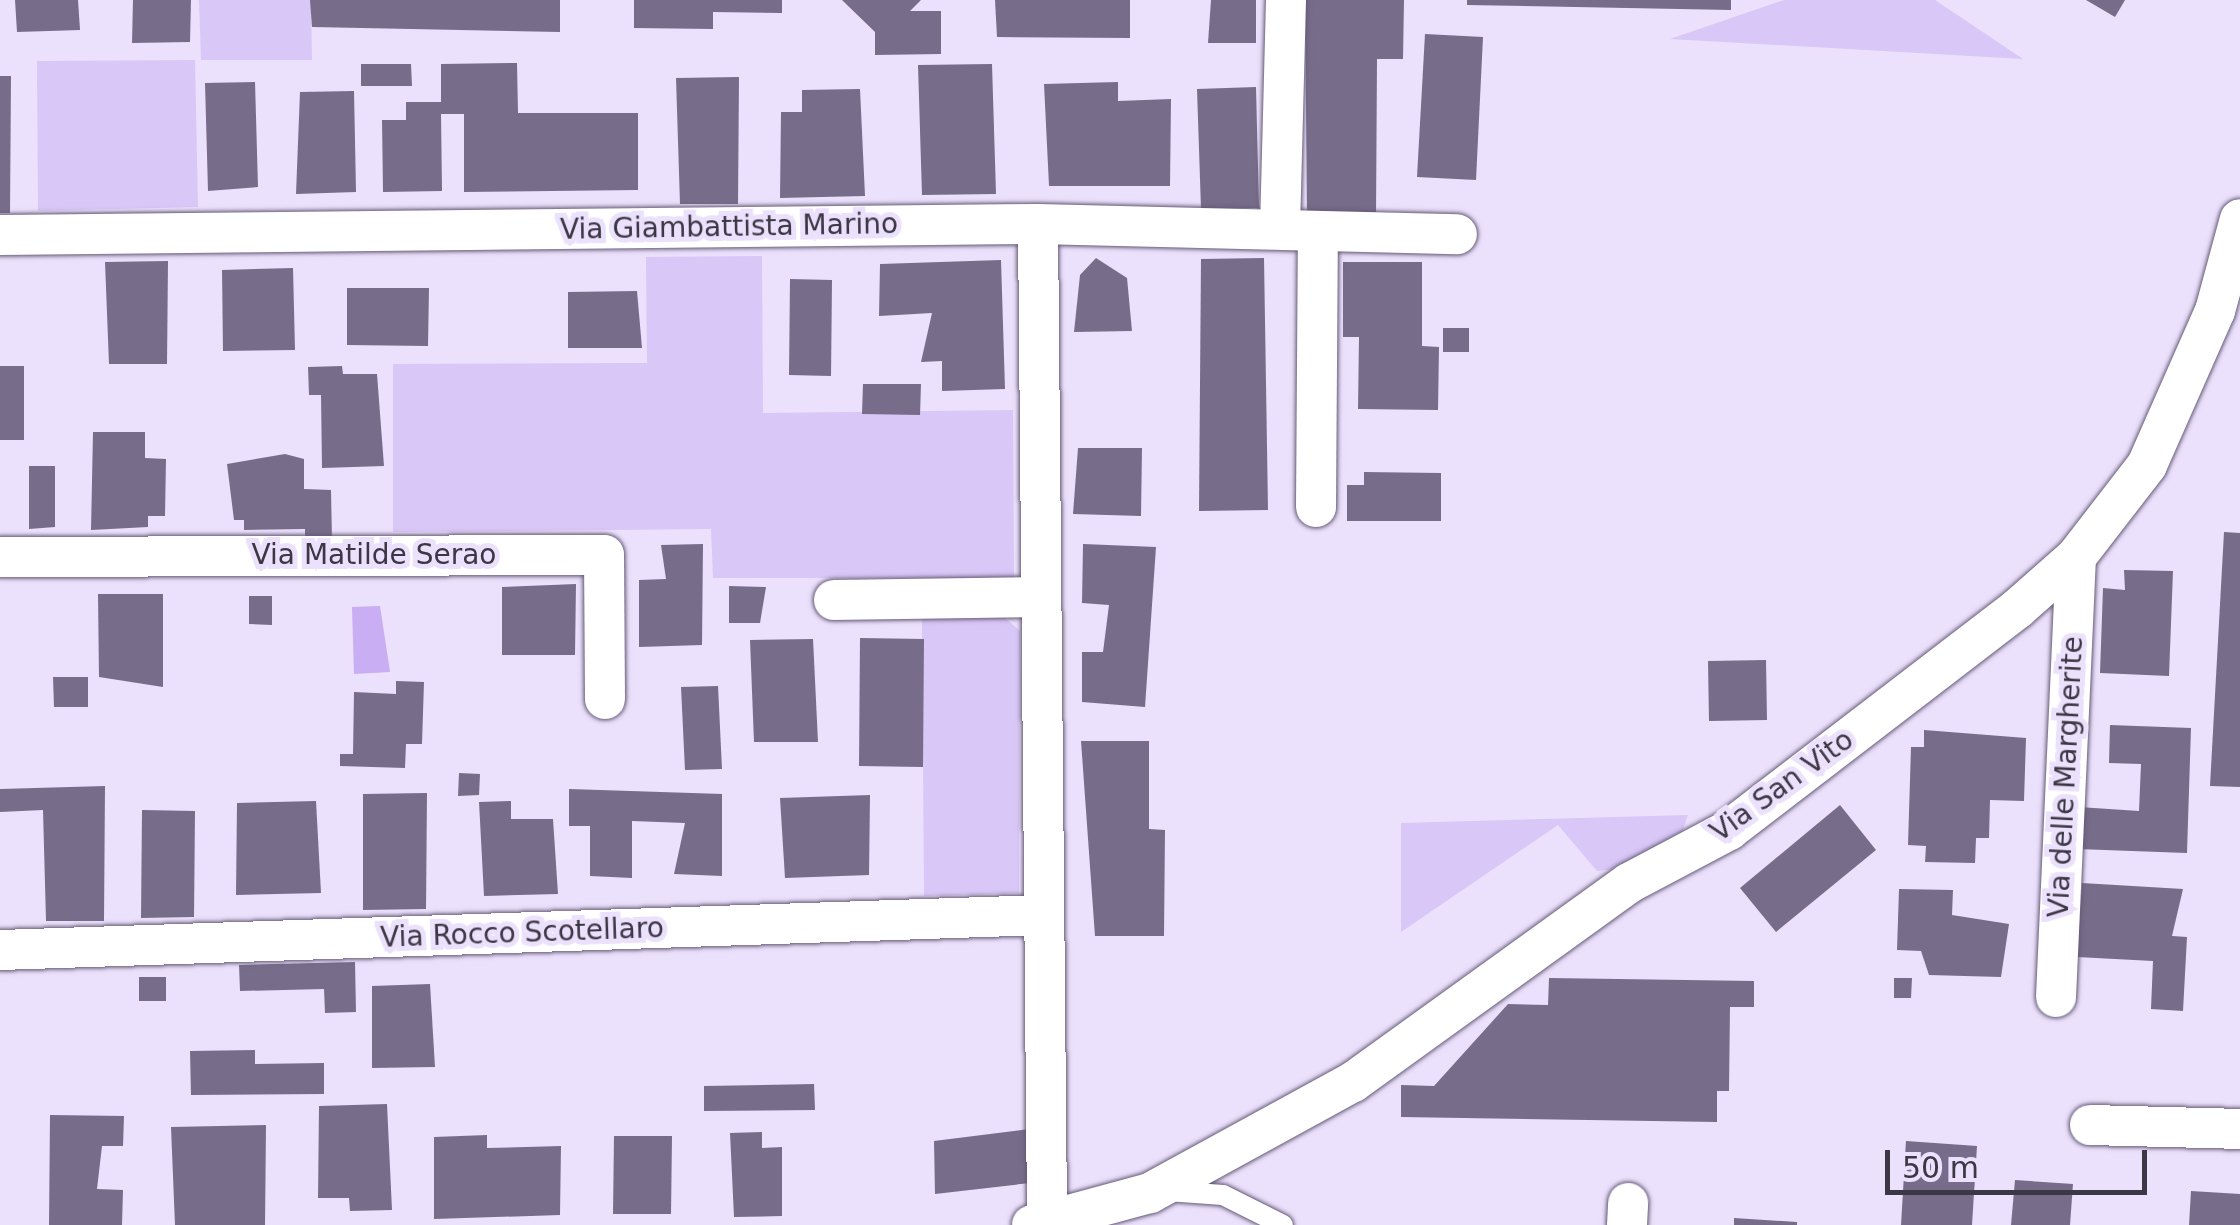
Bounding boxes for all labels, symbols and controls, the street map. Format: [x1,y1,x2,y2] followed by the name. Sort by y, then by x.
[560,207,898,247] street label: Via Giambattista Marino
[252,538,496,572] street label: Via Matilde Serao
[2042,635,2090,919] street label: Via delle Margherite
[1704,723,1860,849] street label: Via San Vito
[380,911,664,955] street label: Via Rocco Scotellaro
[1890,1130,2152,1192] scale bar
[1902,1150,1979,1185] text: 50 m

